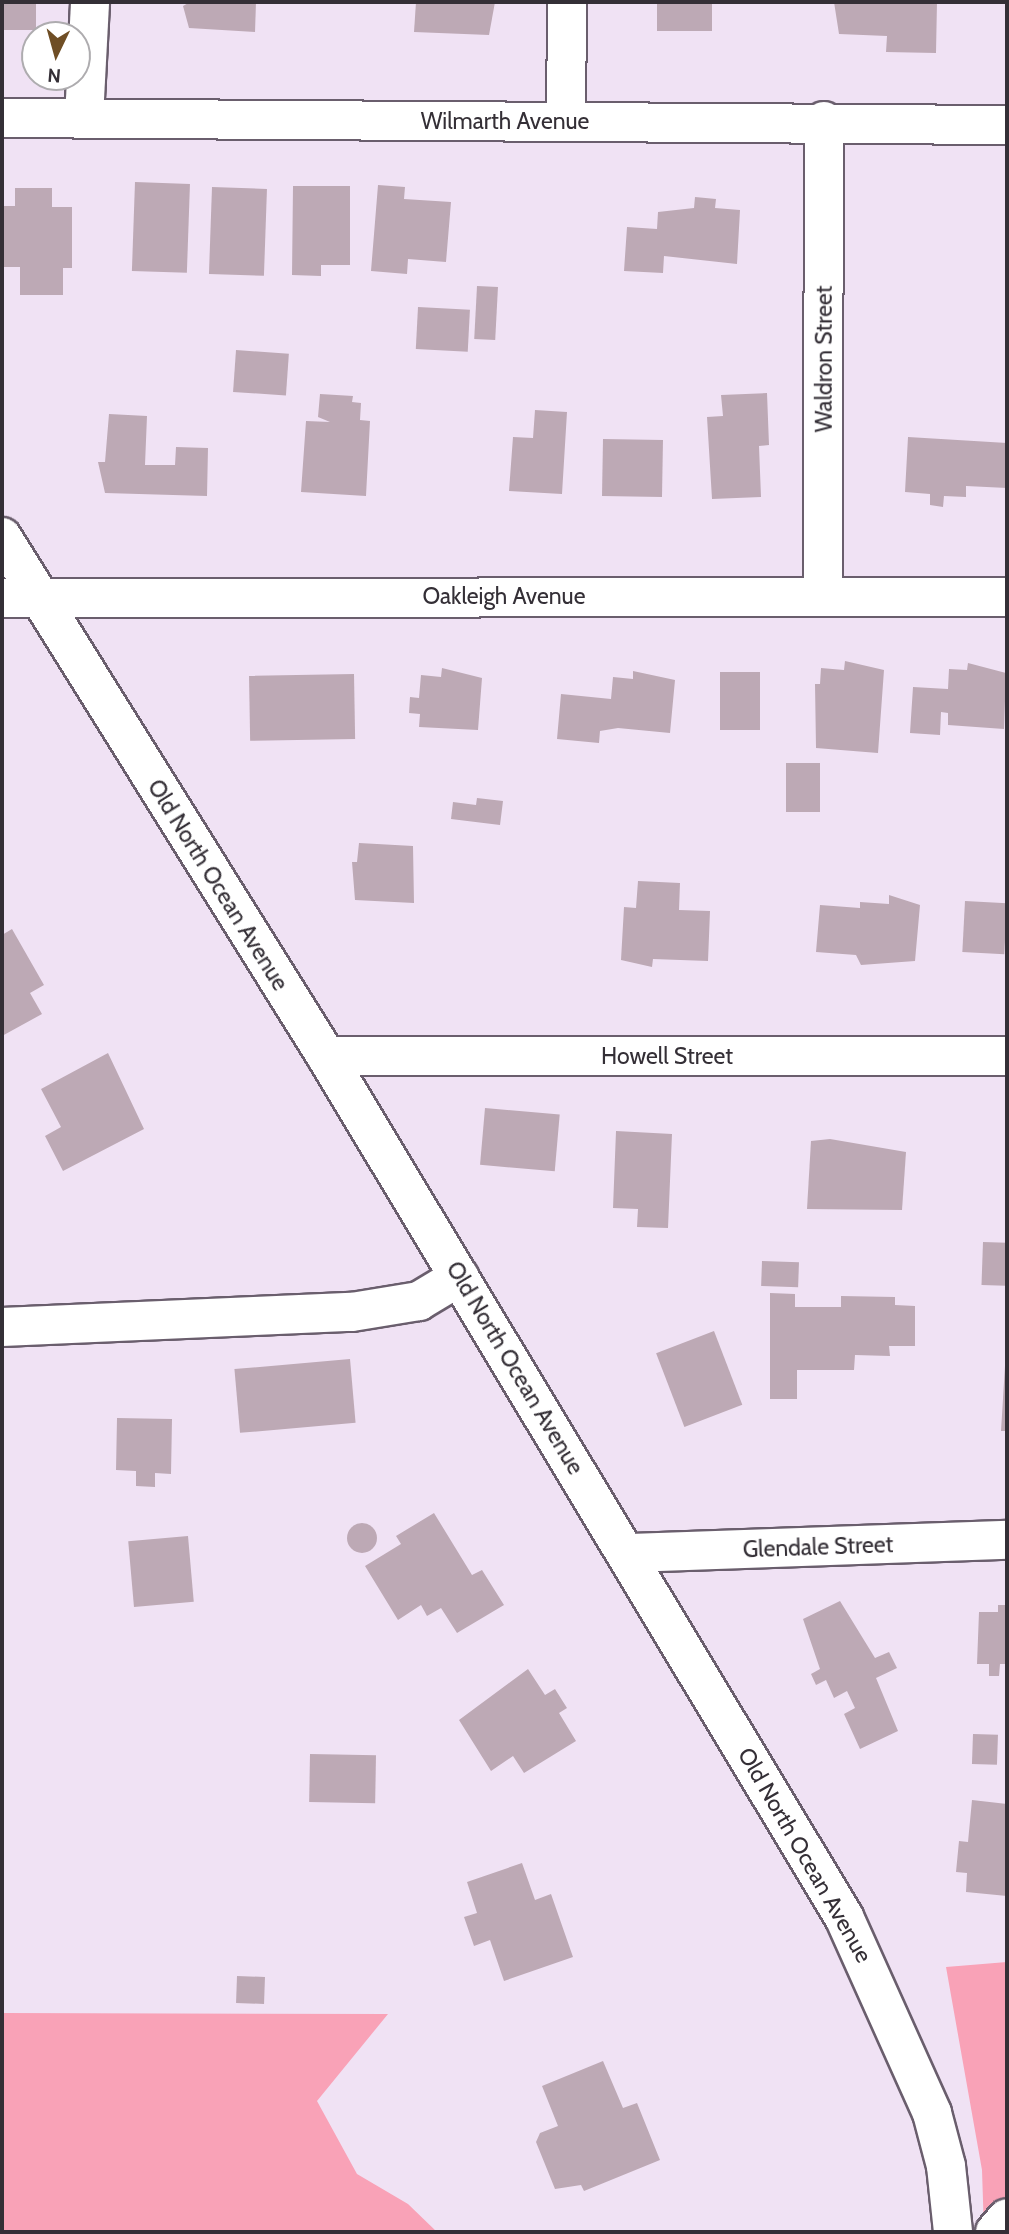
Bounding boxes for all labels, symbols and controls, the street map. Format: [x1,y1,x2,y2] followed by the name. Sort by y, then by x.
[21,21,91,91] north arrow
[47,63,62,87] text: N
[421,107,589,135] street label: Wilmarth Avenue
[810,286,838,432] street label: Waldron Street
[423,582,585,610] street label: Oakleigh Avenue
[142,774,294,996] street label: Old North Ocean Avenue
[601,1042,733,1070] street label: Howell Street
[440,1256,590,1480] street label: Old North Ocean Avenue
[742,1531,894,1563] street label: Glendale Street
[732,1743,878,1967] street label: Old North Ocean Avenue

